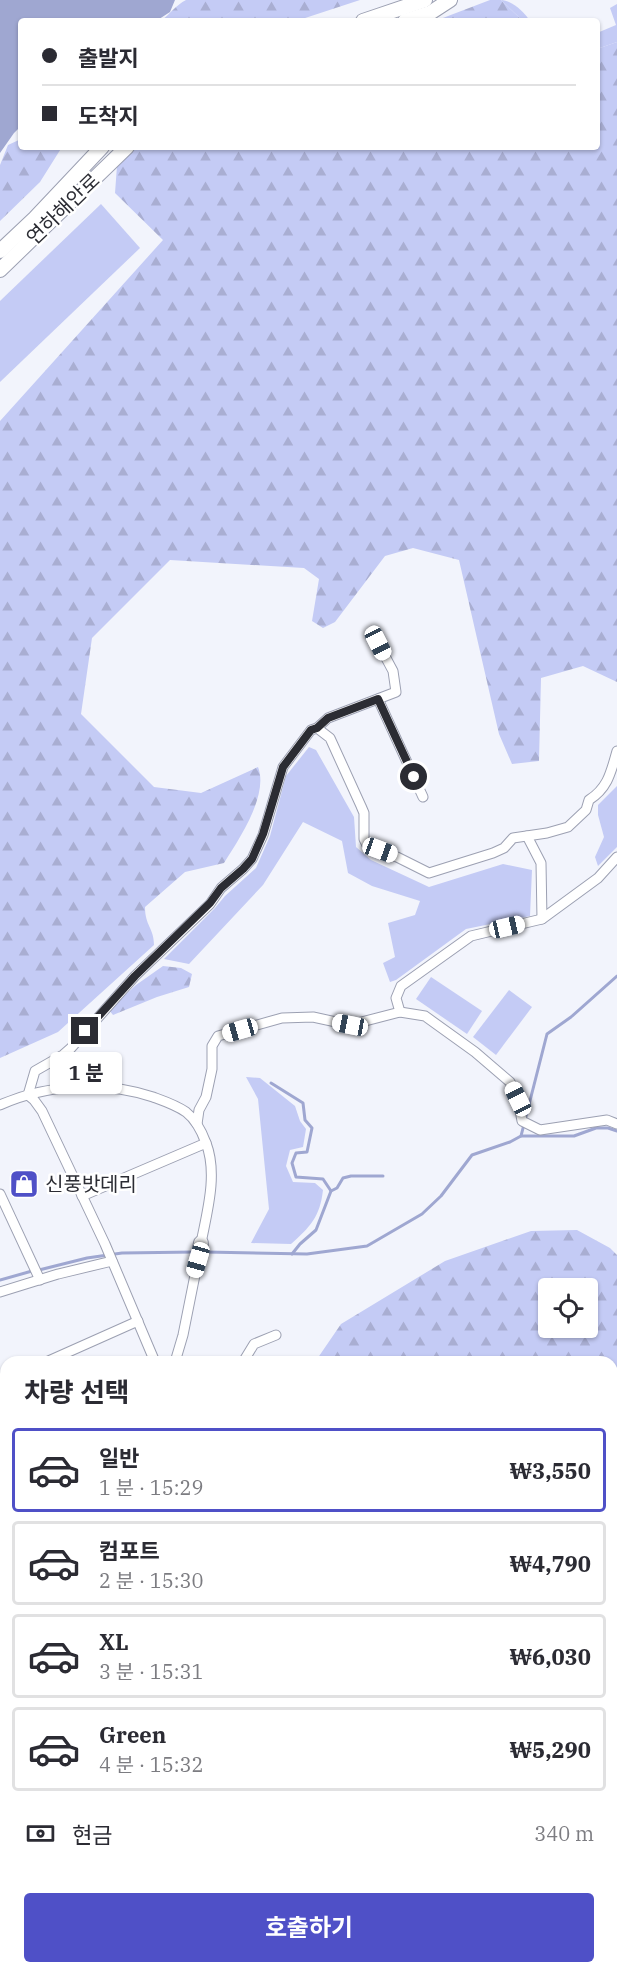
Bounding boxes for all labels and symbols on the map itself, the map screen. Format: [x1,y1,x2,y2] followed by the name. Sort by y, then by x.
[20,167,105,250] street label: 연하해안로
[362,623,394,663] car
[400,763,427,790] route start
[360,835,400,865] car
[487,914,527,940] car
[331,1013,369,1037] car
[220,1016,260,1044] car
[71,1017,98,1044] route end
[49,1052,121,1094] callout: 1 분
[502,1079,534,1119] car
[8,1168,40,1200] shop icon: 신풍밧데리
[45,1170,137,1197] place label: 신풍밧데리
[184,1240,212,1280] car

